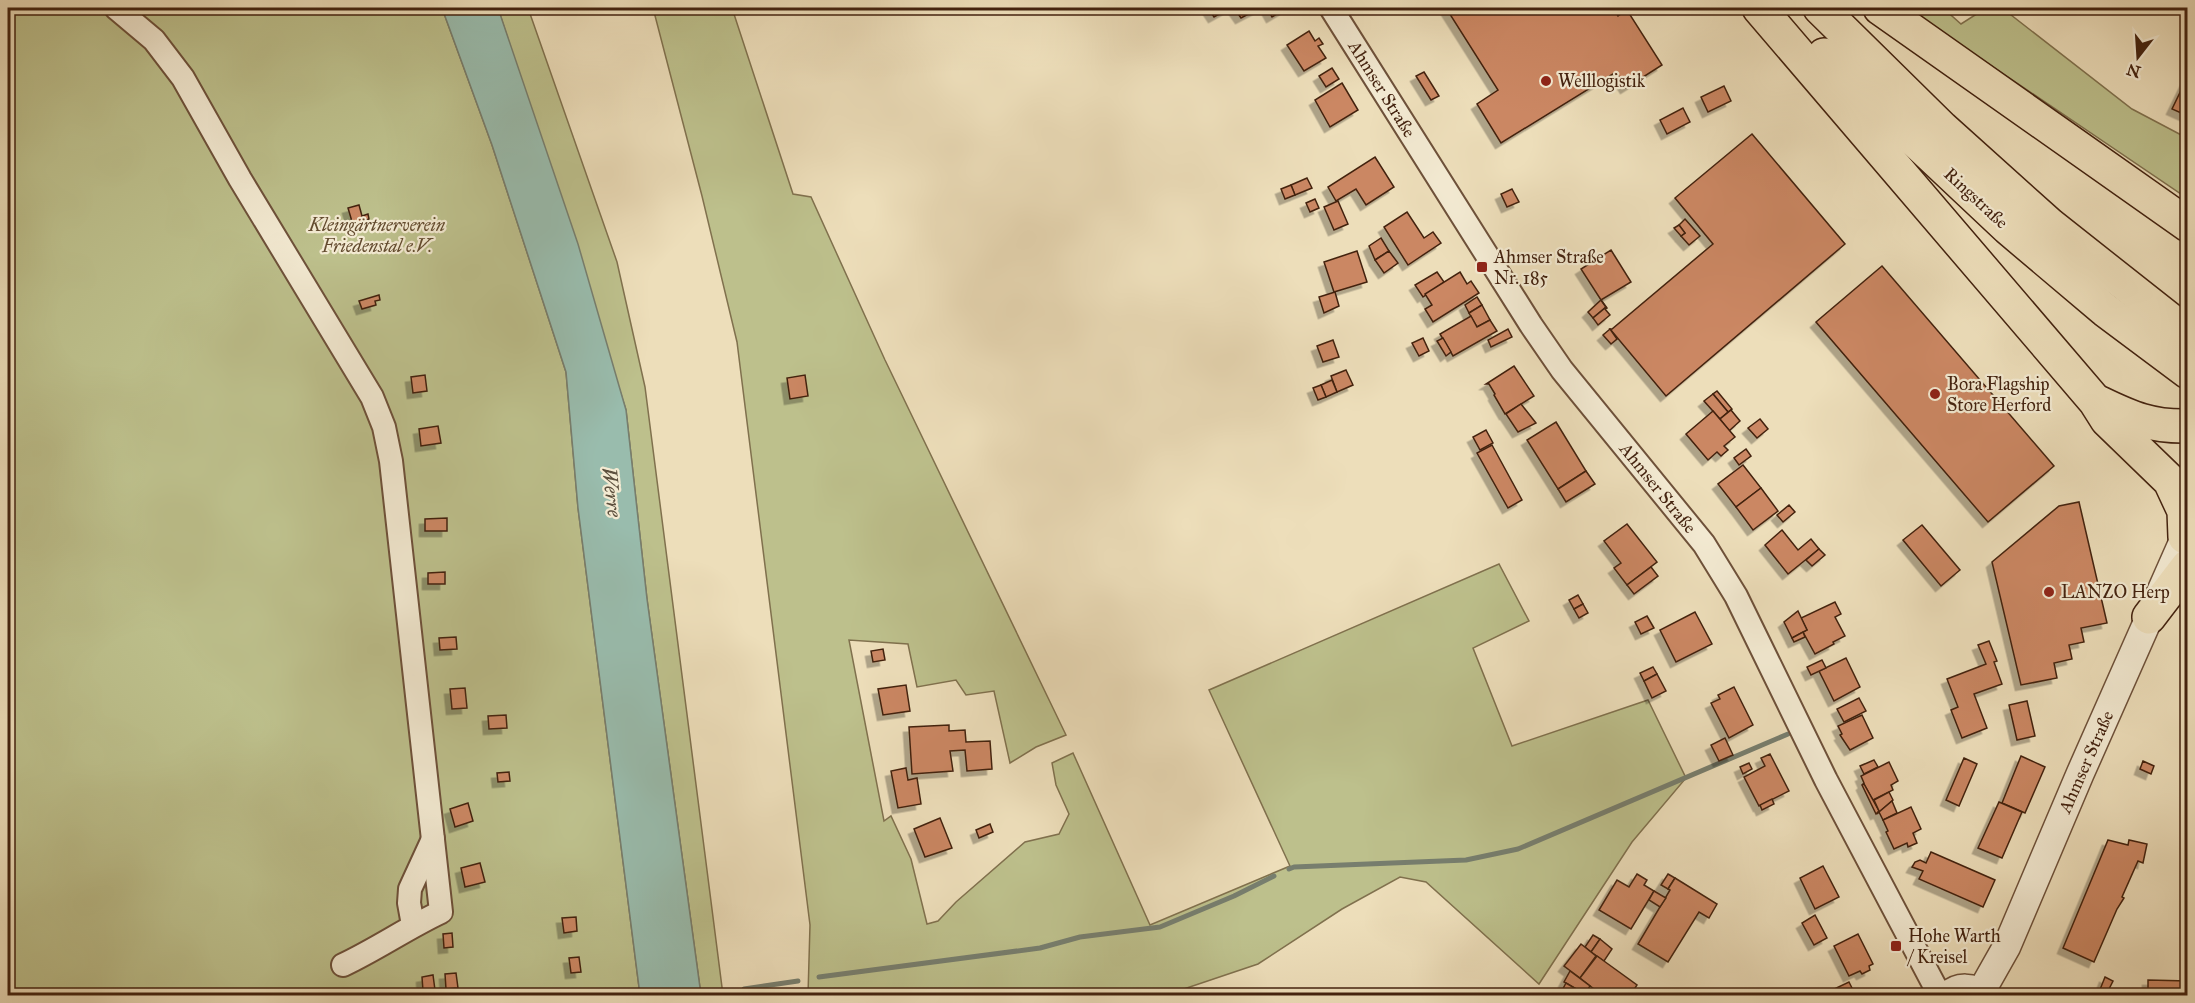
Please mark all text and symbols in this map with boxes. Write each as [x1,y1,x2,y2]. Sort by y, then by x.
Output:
north arrow [2108,27,2168,87]
street label: Ahmser Straße [1343,36,1420,141]
text: N [2124,60,2143,82]
place label: Welllogistik [1558,70,1646,93]
marker: Welllogistik [1539,74,1553,88]
street label: Ringstraße [1939,163,2013,234]
park label: Kleingärtnerverein Friedenstal e.V. [308,214,446,257]
place label: Ahmser Straße Nr. 185 [1493,246,1604,289]
marker: Ahmser Straße Nr. 185 [1475,260,1489,274]
place label: Bora Flagship Store Herford [1947,373,2051,416]
marker: Bora Flagship Store Herford [1928,387,1942,401]
street label: Ahmser Straße [1614,438,1701,538]
water label: Werre [597,466,627,519]
place label: LANZO Herp [2061,581,2170,603]
marker: LANZO Herp [2042,585,2056,599]
street label: Ahmser Straße [2053,707,2118,818]
place label: Hohe Warth / Kreisel [1906,925,2001,968]
marker: Hohe Warth / Kreisel [1889,939,1903,953]

